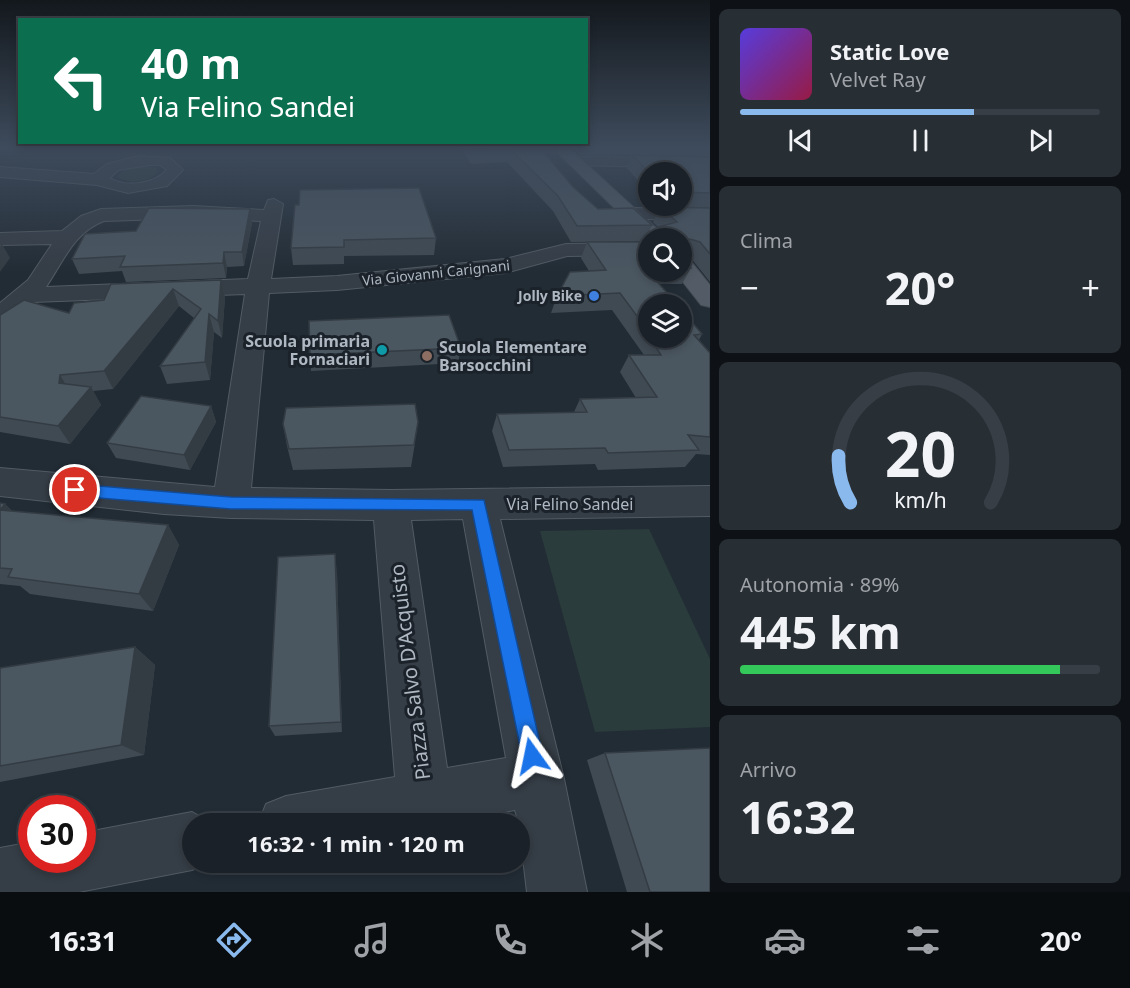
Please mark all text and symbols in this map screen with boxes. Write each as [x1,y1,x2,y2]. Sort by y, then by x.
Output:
text: 40 m [141,34,241,91]
text: Static Love [830,36,949,66]
icon: left [42,42,120,120]
text: Velvet Ray [830,66,926,93]
text: Via Felino Sandei [141,88,355,125]
icon: previous [784,124,817,157]
icon: pause [904,124,937,157]
icon: next [1024,124,1057,157]
map controls [638,162,692,348]
button: sound [638,162,692,216]
text: Clima [740,227,793,254]
button: search [638,228,692,282]
street label: Via Giovanni Carignani [361,255,511,290]
text: 20° [885,257,955,318]
text: − [740,265,759,310]
text: + [1081,265,1100,310]
place label: Jolly Bike [516,286,582,305]
marker: Jolly Bike [587,289,601,303]
button: layers [638,294,692,348]
place label: Scuola primaria Fornaciari [245,330,370,370]
place label: Scuola Elementare Barsocchini [439,336,587,376]
marker: Scuola primaria Fornaciari [375,343,389,357]
marker: Scuola Elementare Barsocchini [420,349,434,363]
text: 20 [884,410,956,495]
pin [49,464,100,515]
icon: arrive [58,473,91,506]
text: km/h [894,485,946,514]
street label: Via Felino Sandei [507,493,633,515]
street label: Piazza Salvo D'Acquisto [383,563,436,782]
text: Autonomia · 89% [740,571,899,598]
text: 445 km [740,601,901,662]
position arrow [500,724,564,788]
text: Arrivo [740,756,797,783]
text: 16:32 [740,786,856,847]
speed limit sign: 30 [18,795,96,873]
text: 16:32 · 1 min · 120 m [247,828,465,858]
icon: directions [213,919,255,961]
icon: music [351,919,393,961]
icon: phone [489,919,531,961]
icon: climate [626,919,668,961]
icon: car [764,919,806,961]
icon: filters [902,919,944,961]
text: 16:31 [48,922,117,959]
text: 20° [1040,922,1082,959]

